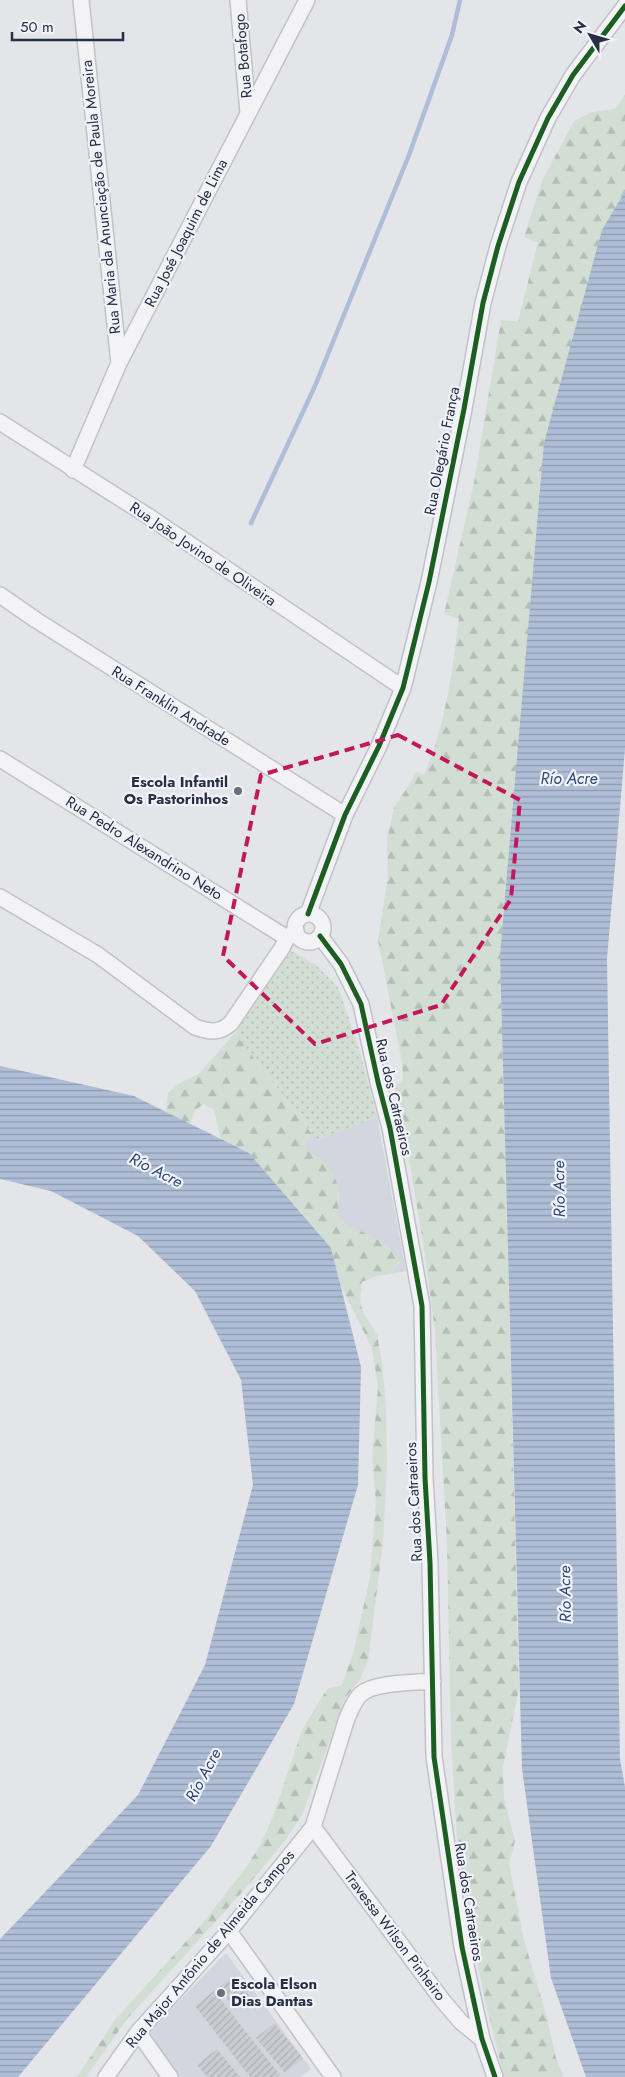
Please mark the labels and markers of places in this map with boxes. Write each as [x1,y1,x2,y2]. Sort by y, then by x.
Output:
place label: Escola Infantil Os Pastorinhos [124,771,228,810]
marker: Escola Infantil Os Pastorinhos [232,785,244,797]
place label: Escola Elson Dias Dantas [231,1973,317,2012]
marker: Escola Elson Dias Dantas [215,1987,227,1999]

